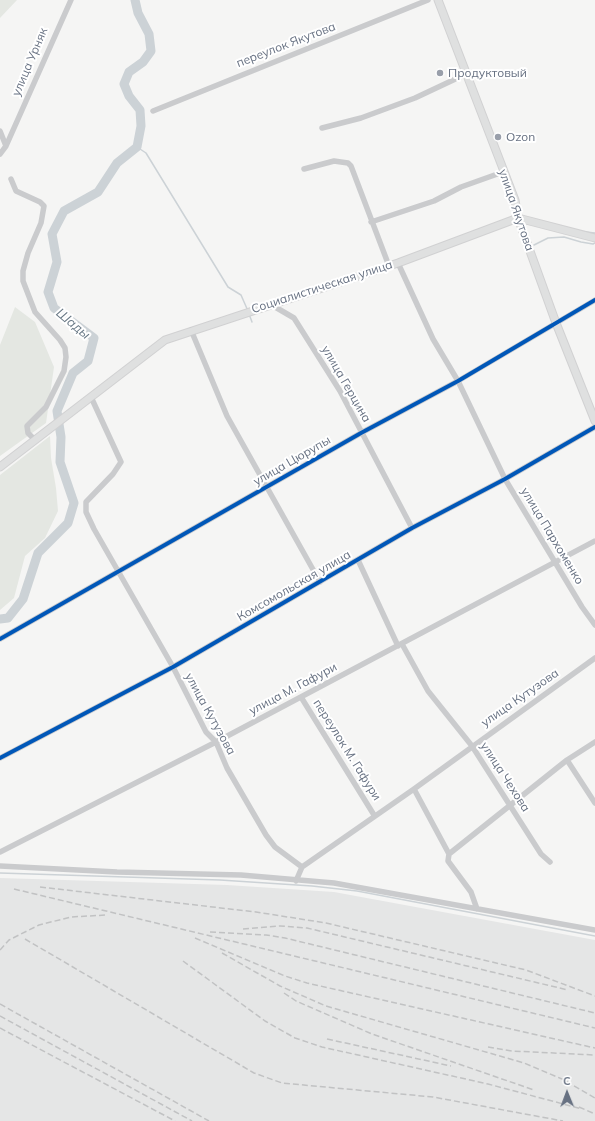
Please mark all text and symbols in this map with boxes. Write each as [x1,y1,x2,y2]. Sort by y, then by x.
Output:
street label: переулок Якутова [234,19,338,71]
street label: улица Урняк [9,26,51,98]
place label: Продуктовый [448,66,527,80]
marker: Продуктовый [435,68,445,78]
place label: Ozon [506,130,535,144]
marker: Ozon [493,132,503,142]
street label: улица Якутова [495,167,537,253]
street label: Социалистическая улица [250,257,394,317]
water label: Шады [53,305,93,343]
street label: улица Герцина [318,343,374,425]
street label: улица Цюрупы [251,433,333,489]
street label: улица Пархоменко [517,485,587,587]
street label: Комсомольская улица [235,548,353,624]
street label: улица М. Гафури [247,660,339,718]
street label: улица Кутузова [478,666,562,730]
street label: улица Кутузова [182,671,238,757]
street label: переулок М. Гафури [310,697,384,803]
street label: улица Чехова [477,739,533,815]
north arrow [547,1073,587,1113]
text: С [563,1074,571,1088]

